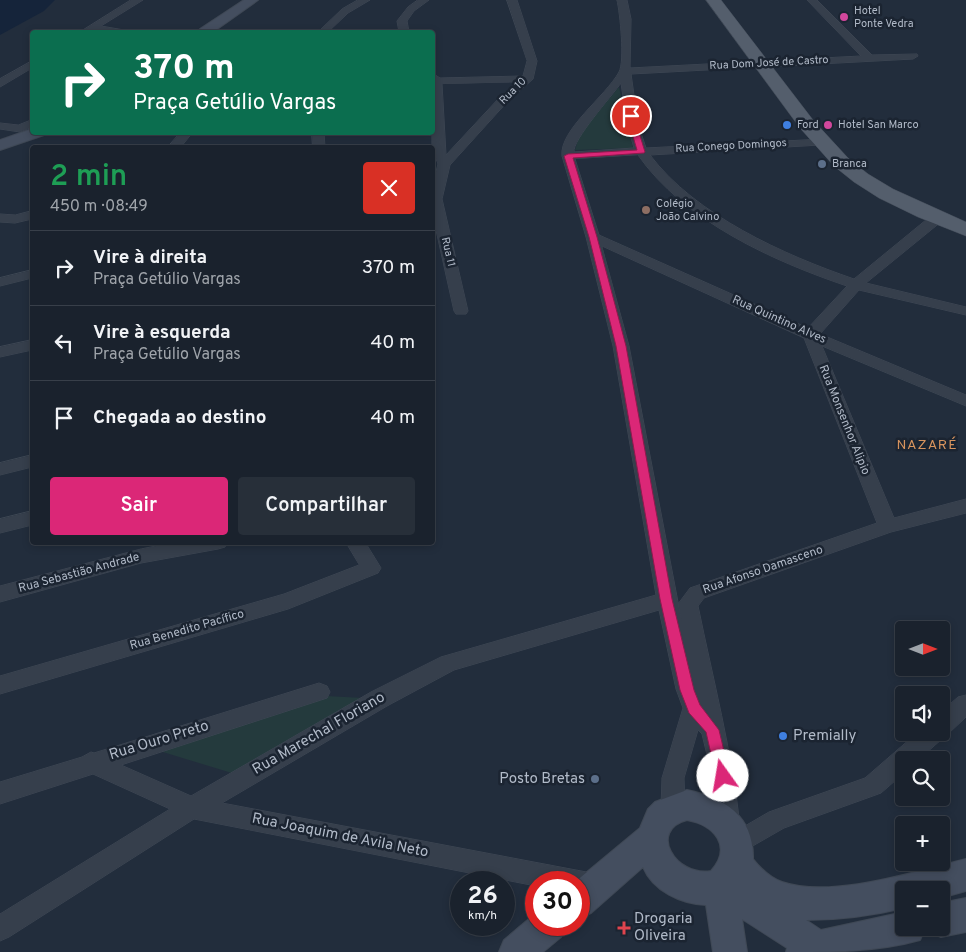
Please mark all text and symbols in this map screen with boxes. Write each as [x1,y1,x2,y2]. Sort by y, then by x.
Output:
place label: Hotel Ponte Vedra [854,4,914,31]
marker: Hotel Ponte Vedra [838,11,850,23]
text: 370 m [133,47,235,91]
icon: right [50,50,115,115]
street label: Rua Dom José de Castro [709,53,829,73]
street label: Rua 10 [496,74,530,108]
text: Praça Getúlio Vargas [133,90,336,117]
pin [610,95,652,137]
icon: arrive [617,102,645,130]
place label: Ford [797,118,819,132]
place label: Hotel San Marco [838,118,919,132]
marker: Ford [781,119,793,131]
marker: Hotel San Marco [822,119,834,131]
street label: Rua Conego Domingos [675,136,787,156]
place label: Branca [832,157,867,171]
marker: Branca [816,158,828,170]
text: 2 min [50,159,127,196]
button: close [363,162,415,214]
text: 450 m · 08:49 [50,197,148,217]
place label: Colégio João Calvino [656,197,719,224]
marker: Colégio João Calvino [640,204,652,216]
street label: Rua 11 [438,236,458,268]
text: Vire à direita [93,246,207,270]
icon: right [50,254,78,282]
text: 370 m [362,256,415,280]
text: Praça Getúlio Vargas [93,270,241,290]
street label: Rua Quintino Alves [729,292,829,348]
text: Vire à esquerda [93,321,231,345]
icon: left [50,329,78,357]
text: 40 m [370,331,415,355]
text: Praça Getúlio Vargas [93,345,241,365]
street label: Rua Monsenhor Alipio [815,363,873,478]
icon: arrive [50,404,78,432]
text: Chegada ao destino [93,406,267,430]
text: 40 m [370,406,415,430]
district label: NAZARÉ [896,436,958,454]
button: Sair [50,477,228,535]
button: Compartilhar [238,477,415,535]
street label: Rua Afonso Damasceno [701,542,826,598]
street label: Rua Sebastião Andrade [17,549,141,597]
street label: Rua Benedito Pacífico [128,606,246,654]
north arrow [895,621,950,676]
map controls [895,621,950,936]
button: sound [895,686,950,741]
street label: Rua Marechal Floriano [249,688,389,780]
street label: Rua Ouro Preto [107,717,211,765]
place label: Premially [793,727,856,746]
marker: Premially [777,730,789,742]
position arrow [696,749,748,801]
button: search [895,751,950,806]
place label: Posto Bretas [499,770,585,789]
marker: Posto Bretas [589,773,601,785]
street label: Rua Joaquim de Avila Neto [250,810,430,862]
button: + [895,816,950,871]
speed limit sign: 30 [525,871,590,936]
text: 26 [467,881,498,913]
button: − [895,881,950,936]
text: km/h [468,908,497,924]
place label: Drogaria Oliveira [634,910,692,946]
marker: Drogaria Oliveira [618,922,630,934]

